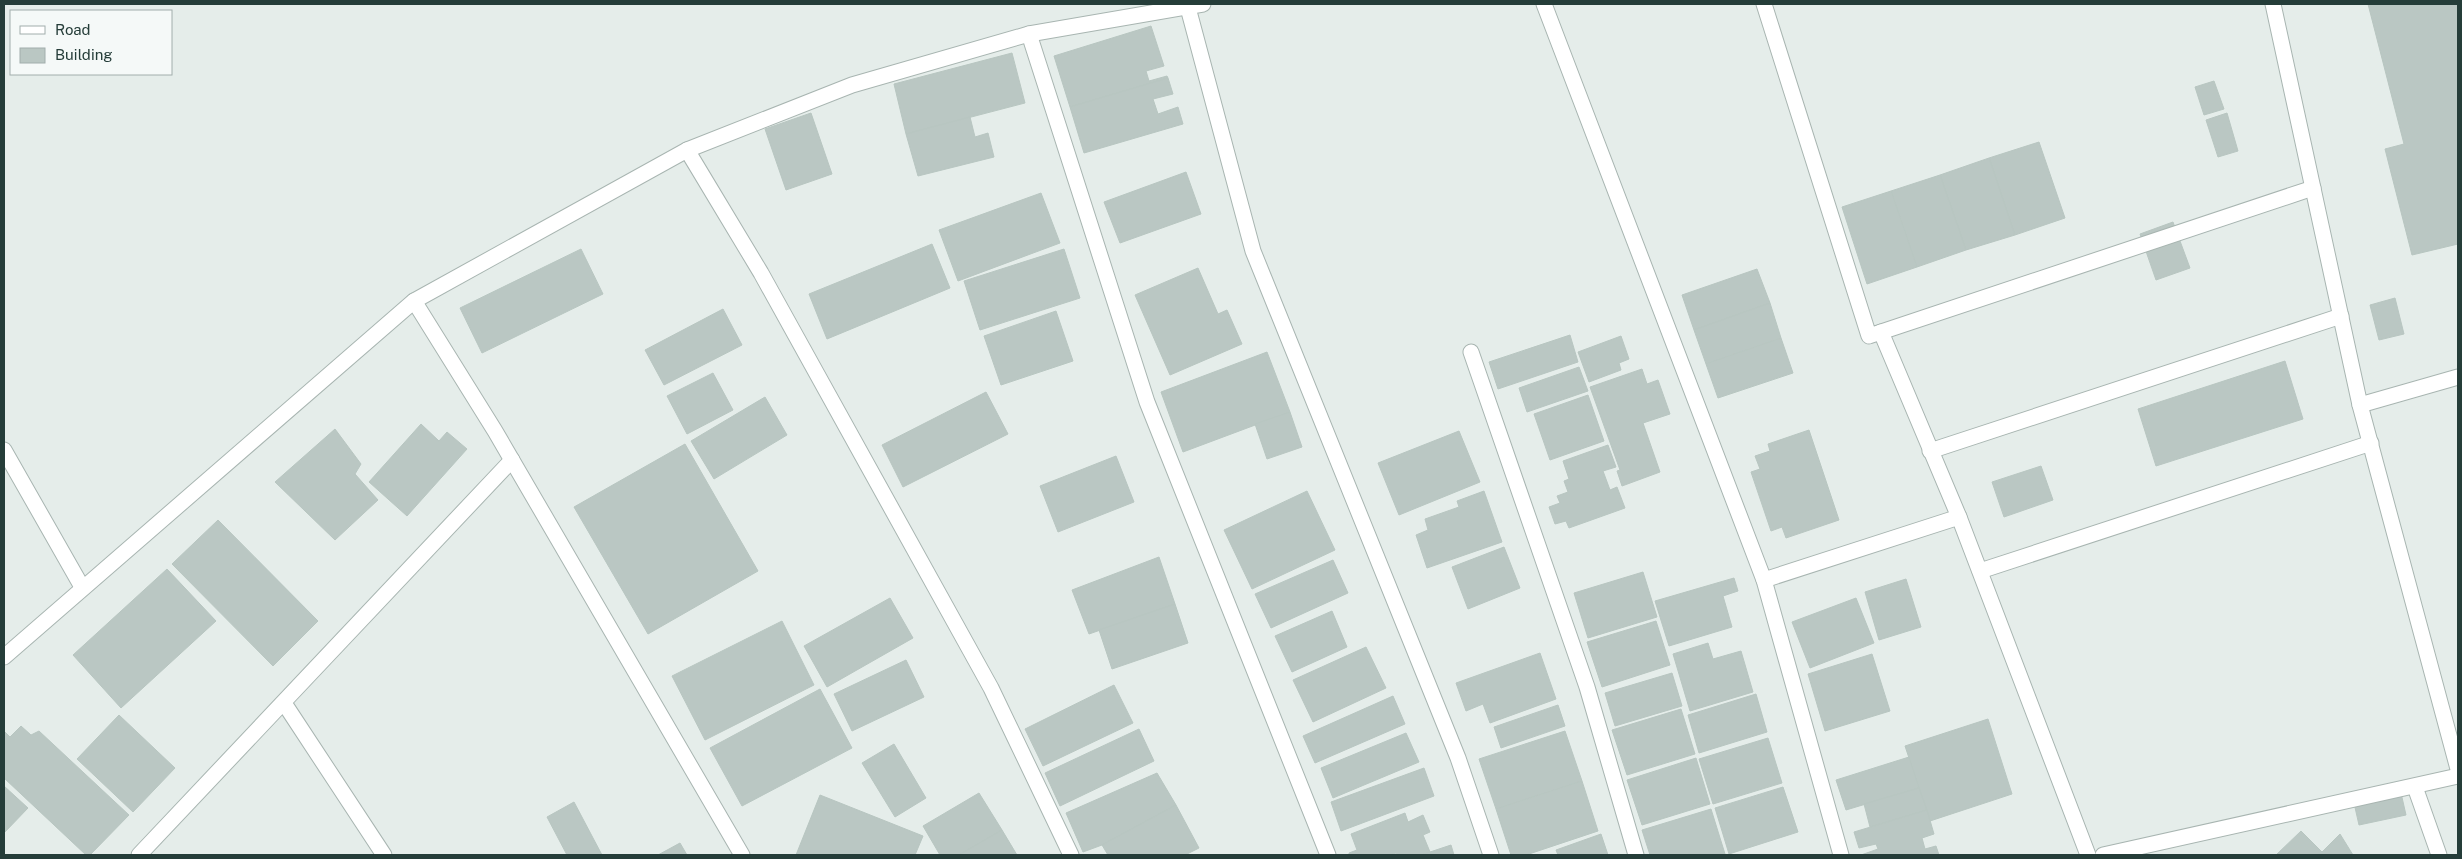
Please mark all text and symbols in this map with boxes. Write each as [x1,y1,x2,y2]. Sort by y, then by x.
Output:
legend [10,10,172,75]
text: Road [55,21,91,38]
text: Building [55,46,113,63]

